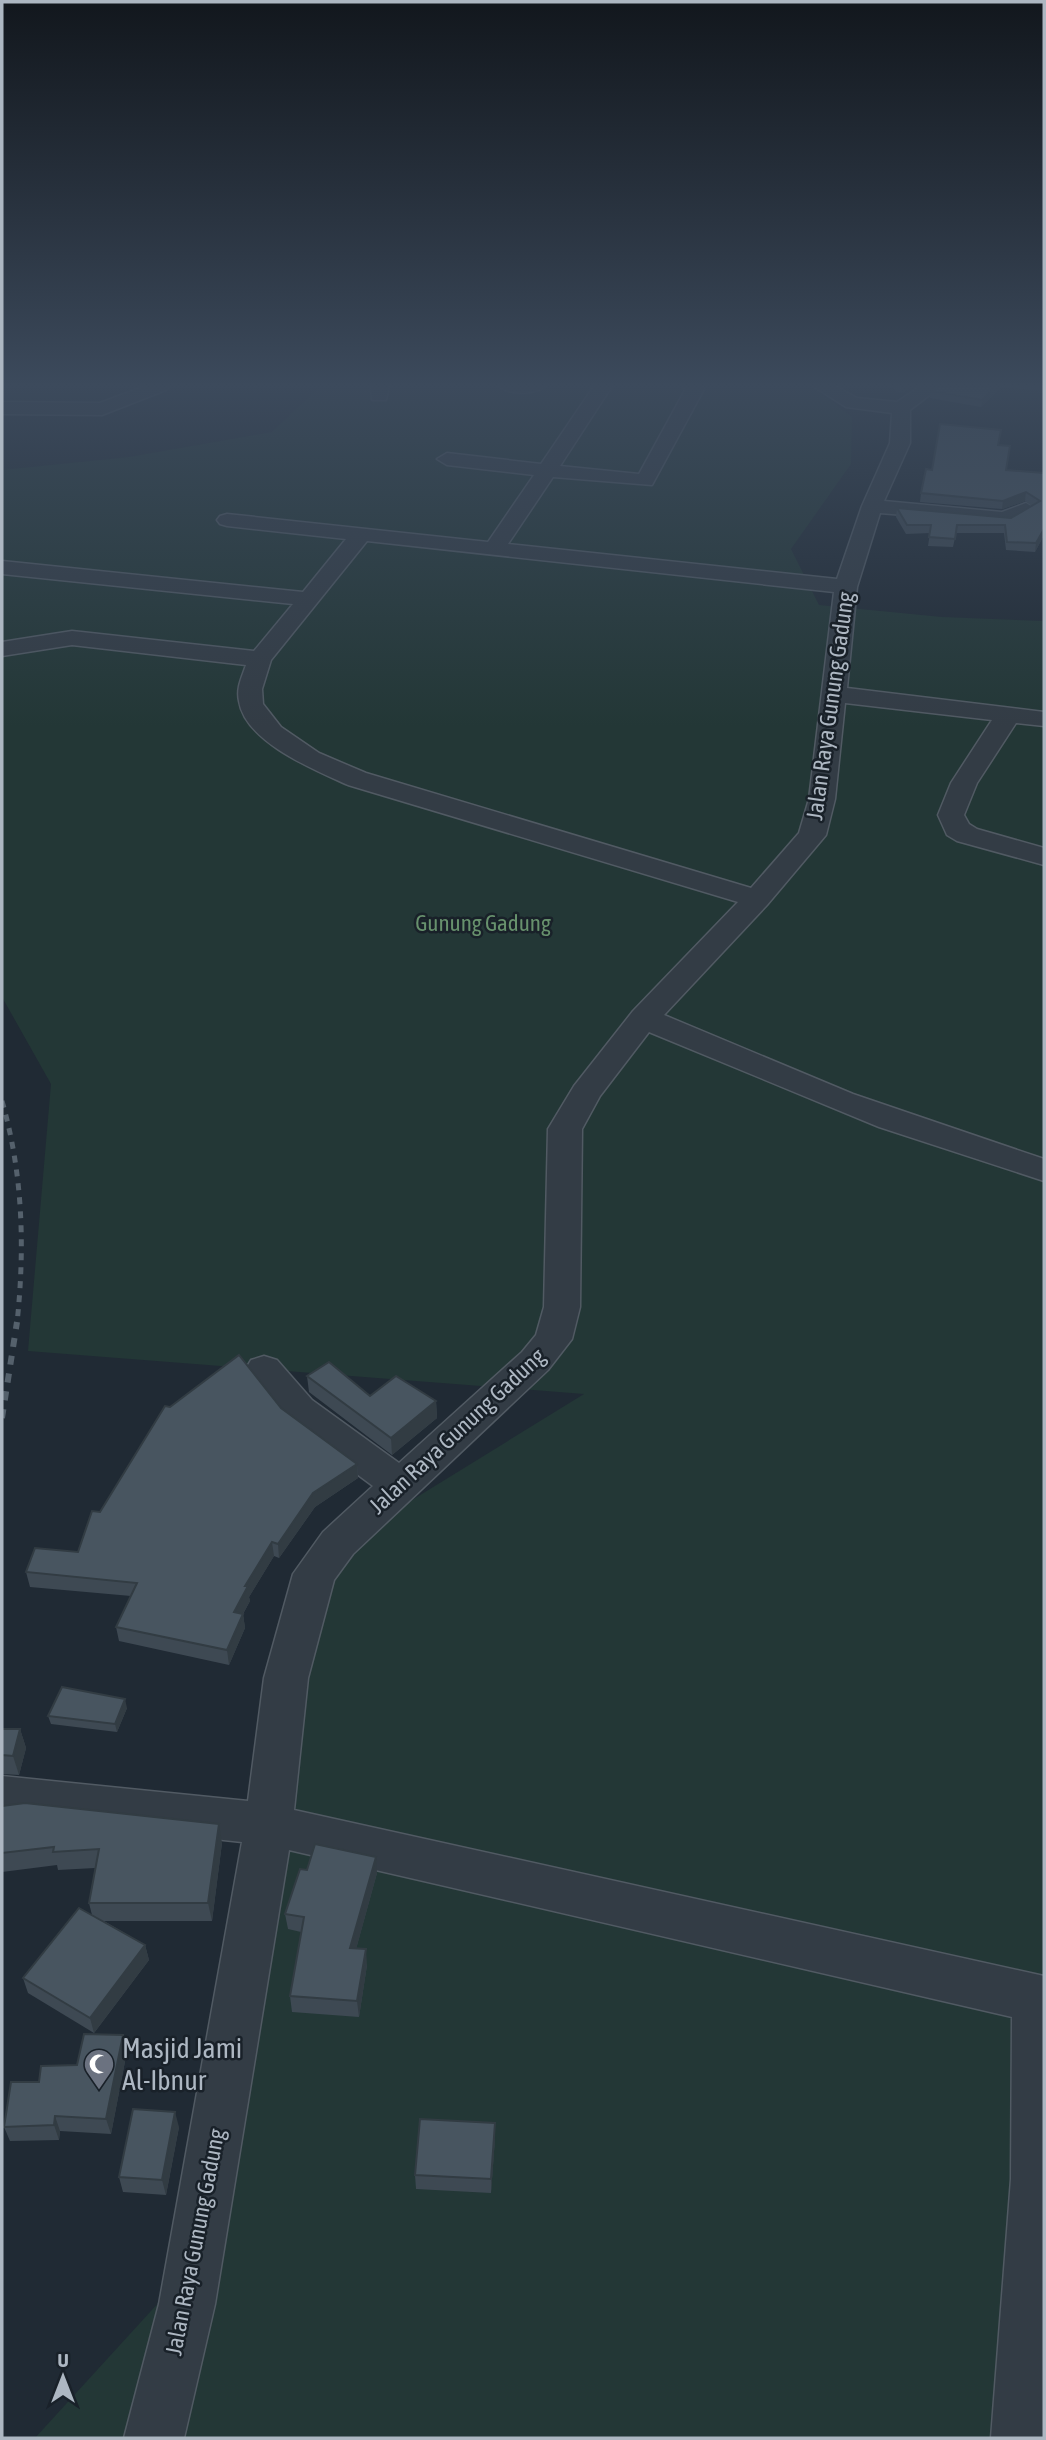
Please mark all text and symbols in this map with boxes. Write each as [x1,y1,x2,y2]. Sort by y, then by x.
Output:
street label: Jalan Raya Gunung Gadung [801,590,859,822]
park label: Gunung Gadung [415,910,551,936]
street label: Jalan Raya Gunung Gadung [364,1343,550,1519]
place label: Masjid Jami Al-Ibnur [122,2032,242,2096]
mosque icon: Masjid Jami Al-Ibnur [82,2047,116,2091]
street label: Jalan Raya Gunung Gadung [160,2126,230,2357]
north arrow [28,2342,98,2412]
text: U [57,2349,69,2371]

